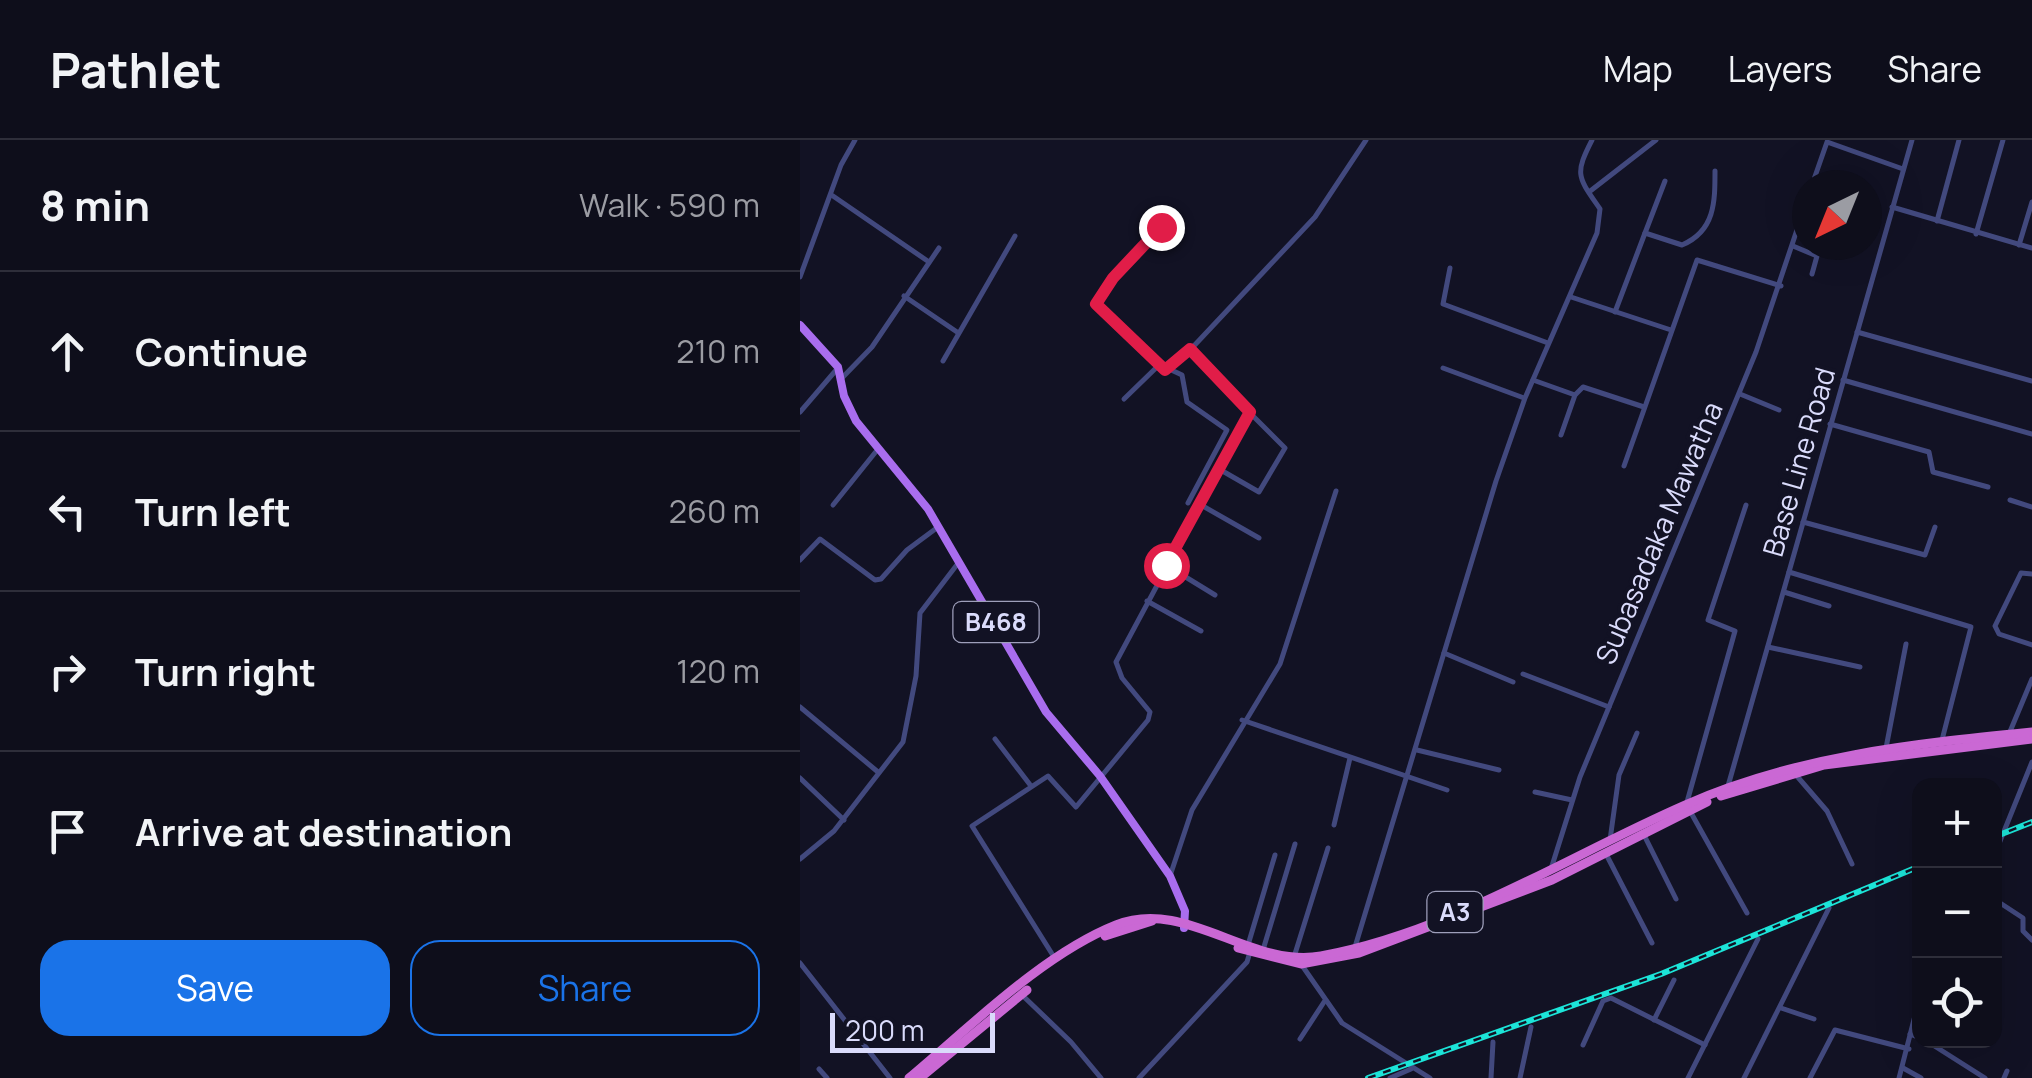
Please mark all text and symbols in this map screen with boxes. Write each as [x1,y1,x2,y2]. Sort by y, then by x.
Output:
text: Pathlet [50,37,222,102]
text: Map [1603,45,1673,93]
text: Layers [1728,45,1832,93]
text: Share [1887,45,1982,93]
north arrow [1792,170,1882,260]
text: 8 min [40,176,150,234]
text: Walk · 590 m [579,183,760,227]
route end [1139,205,1185,251]
icon: ahead [40,324,95,379]
text: Continue [135,325,308,377]
text: 210 m [676,329,760,373]
street label: Base Line Road [1753,363,1843,561]
street label: Subasadaka Mawatha [1586,396,1731,670]
icon: left [40,484,95,539]
text: Turn left [135,485,291,537]
text: 260 m [669,489,760,533]
route start [1144,543,1190,589]
road number: B468 [954,602,1038,642]
icon: right [40,644,95,699]
text: Turn right [135,645,316,697]
text: 120 m [676,649,760,693]
map controls [1912,778,2002,1048]
button: + [1912,778,2002,868]
icon: arrive [40,804,95,859]
text: Arrive at destination [135,805,512,857]
button: − [1912,868,2002,958]
road number: A3 [1428,892,1482,932]
button: Save [40,940,390,1036]
button: Share [410,940,760,1036]
button: locate [1912,958,2002,1048]
scale bar [830,1008,995,1052]
text: 200 m [845,1011,924,1049]

